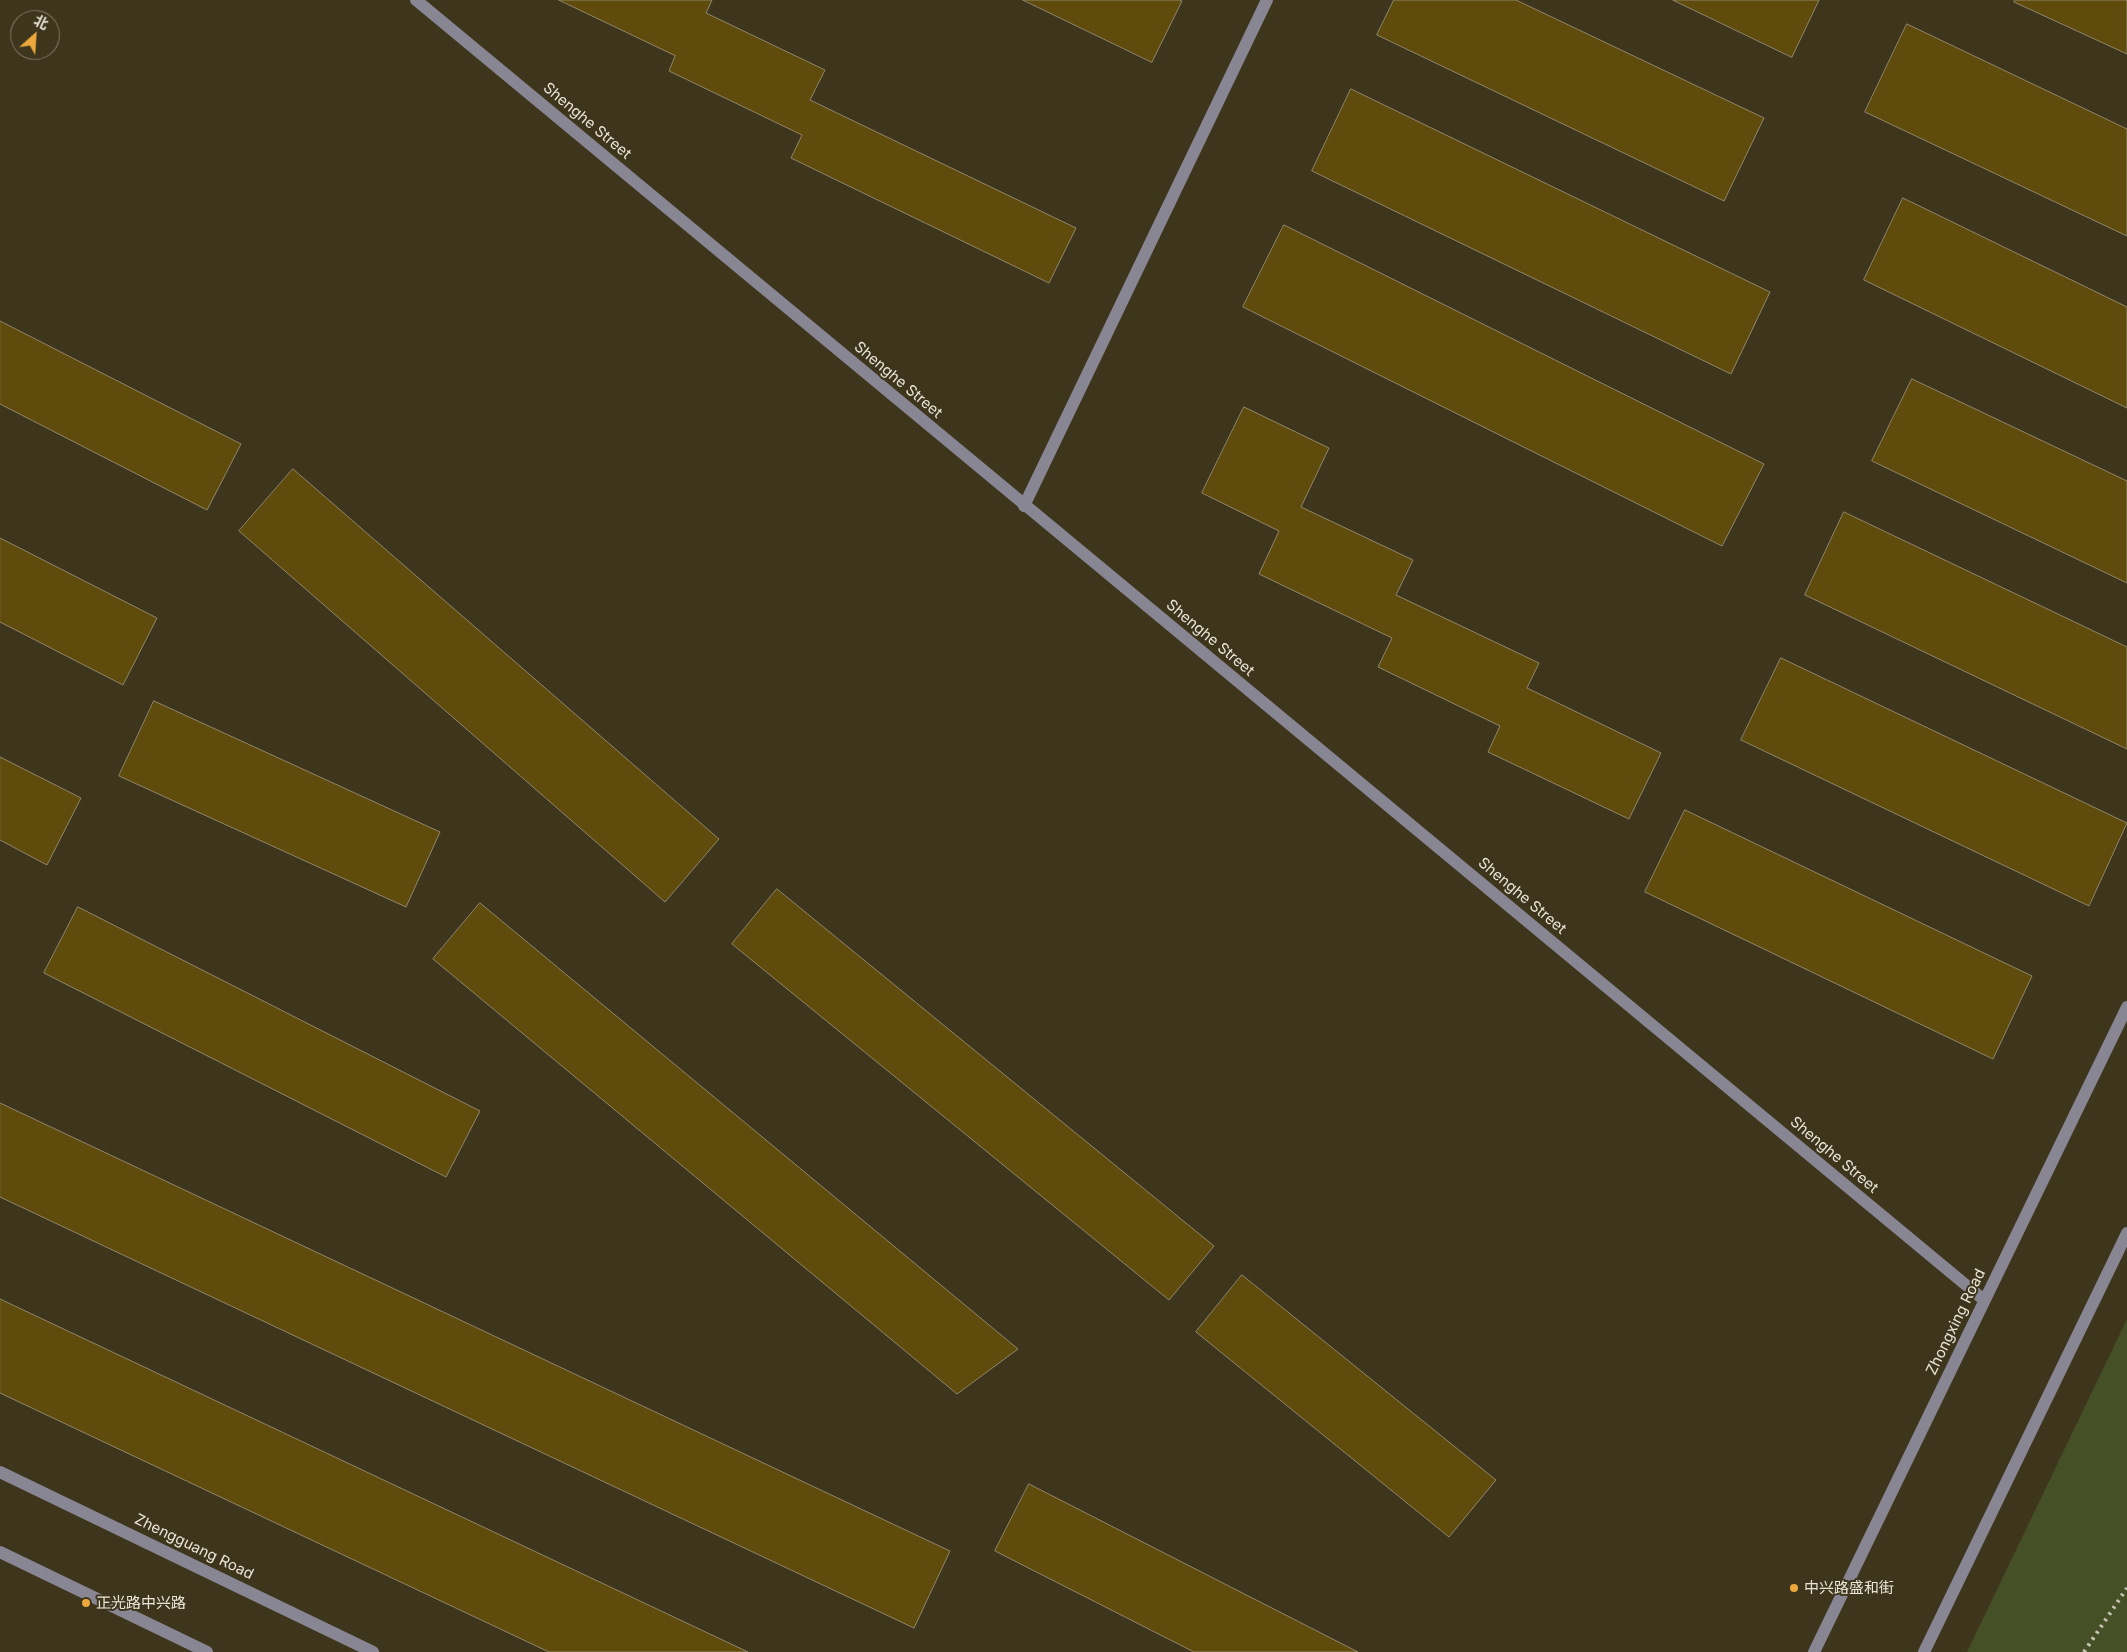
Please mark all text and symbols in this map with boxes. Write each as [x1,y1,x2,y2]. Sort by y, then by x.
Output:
north arrow [10,10,60,60]
text: 北 [31,11,51,33]
street label: Shenghe Street [539,79,635,163]
street label: Shenghe Street [850,338,946,422]
street label: Shenghe Street [1162,596,1258,680]
street label: Shenghe Street [1474,854,1570,938]
street label: Shenghe Street [1786,1113,1882,1197]
street label: Zhongxing Road [1923,1266,1989,1378]
street label: Zhengguang Road [132,1510,256,1584]
place label: 中兴路盛和街 [1804,1579,1894,1597]
marker: 中兴路盛和街 [1788,1582,1800,1594]
place label: 正光路中兴路 [96,1594,186,1612]
marker: 正光路中兴路 [80,1597,92,1609]

